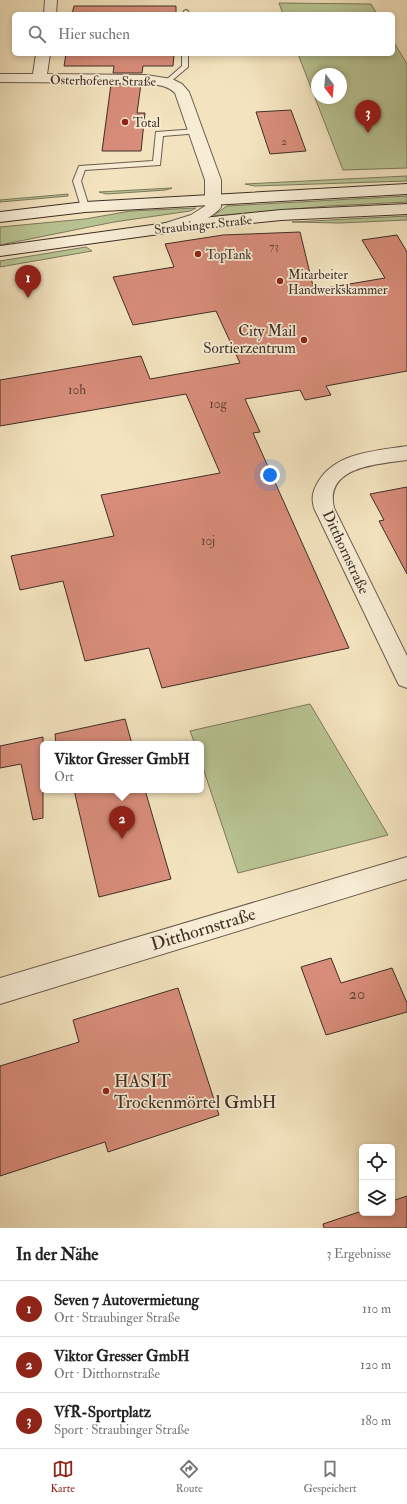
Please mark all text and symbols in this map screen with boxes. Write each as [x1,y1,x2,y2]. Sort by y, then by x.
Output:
search box [12,12,395,56]
icon: search [26,23,48,45]
text: Hier suchen [58,25,130,44]
north arrow [311,68,347,104]
street label: Osterhofener Straße [50,72,157,90]
pin: 3 [355,100,381,133]
place label: Total [133,115,161,131]
marker: Total [120,117,130,127]
house number: 2 [281,135,287,148]
street label: Straubinger Straße [153,212,253,238]
house number: 73 [269,240,279,253]
place label: TopTank [206,247,252,264]
marker: TopTank [193,249,203,259]
pin: 1 [15,265,41,298]
place label: Mitarbeiter Handwerkskammer [288,267,388,298]
marker: Mitarbeiter Handwerkskammer [275,276,285,286]
place label: City Mail Sortierzentrum [203,322,296,358]
marker: City Mail Sortierzentrum [299,335,309,345]
house number: 10h [68,382,86,398]
house number: 10g [209,396,227,412]
your location [260,465,280,485]
street label: Ditthornstraße [318,507,373,597]
house number: 10j [201,533,215,549]
popup [40,741,204,793]
text: Viktor Gresser GmbH [54,750,190,769]
text: Ort [54,769,74,785]
pin: 2 [109,806,135,839]
street label: Ditthornstraße [148,902,259,956]
house number: 20 [349,984,365,1004]
place label: HASIT Trockenmörtel GmbH [114,1070,276,1114]
marker: HASIT Trockenmörtel GmbH [101,1086,111,1096]
map controls [359,1144,395,1216]
button: locate [359,1144,395,1180]
button: layers [359,1180,395,1216]
text: In der Nähe [16,1244,98,1265]
text: 3 Ergebnisse [326,1246,391,1262]
text: Seven 7 Autovermietung [54,1291,199,1310]
text: 1 [27,1301,31,1317]
text: 110 m [362,1301,391,1317]
text: Ort · Straubinger Straße [54,1310,180,1326]
text: Viktor Gresser GmbH [54,1347,190,1366]
text: 2 [26,1357,32,1373]
text: 120 m [360,1357,391,1373]
text: Ort · Ditthornstraße [54,1366,160,1382]
text: VfR-Sportplatz [54,1403,151,1422]
text: 3 [27,1413,32,1429]
text: 180 m [361,1413,391,1429]
text: Sport · Straubinger Straße [54,1422,189,1438]
tab: Karte [50,1458,75,1495]
tab: Route [176,1458,203,1495]
tab: Gespeichert [303,1458,357,1495]

